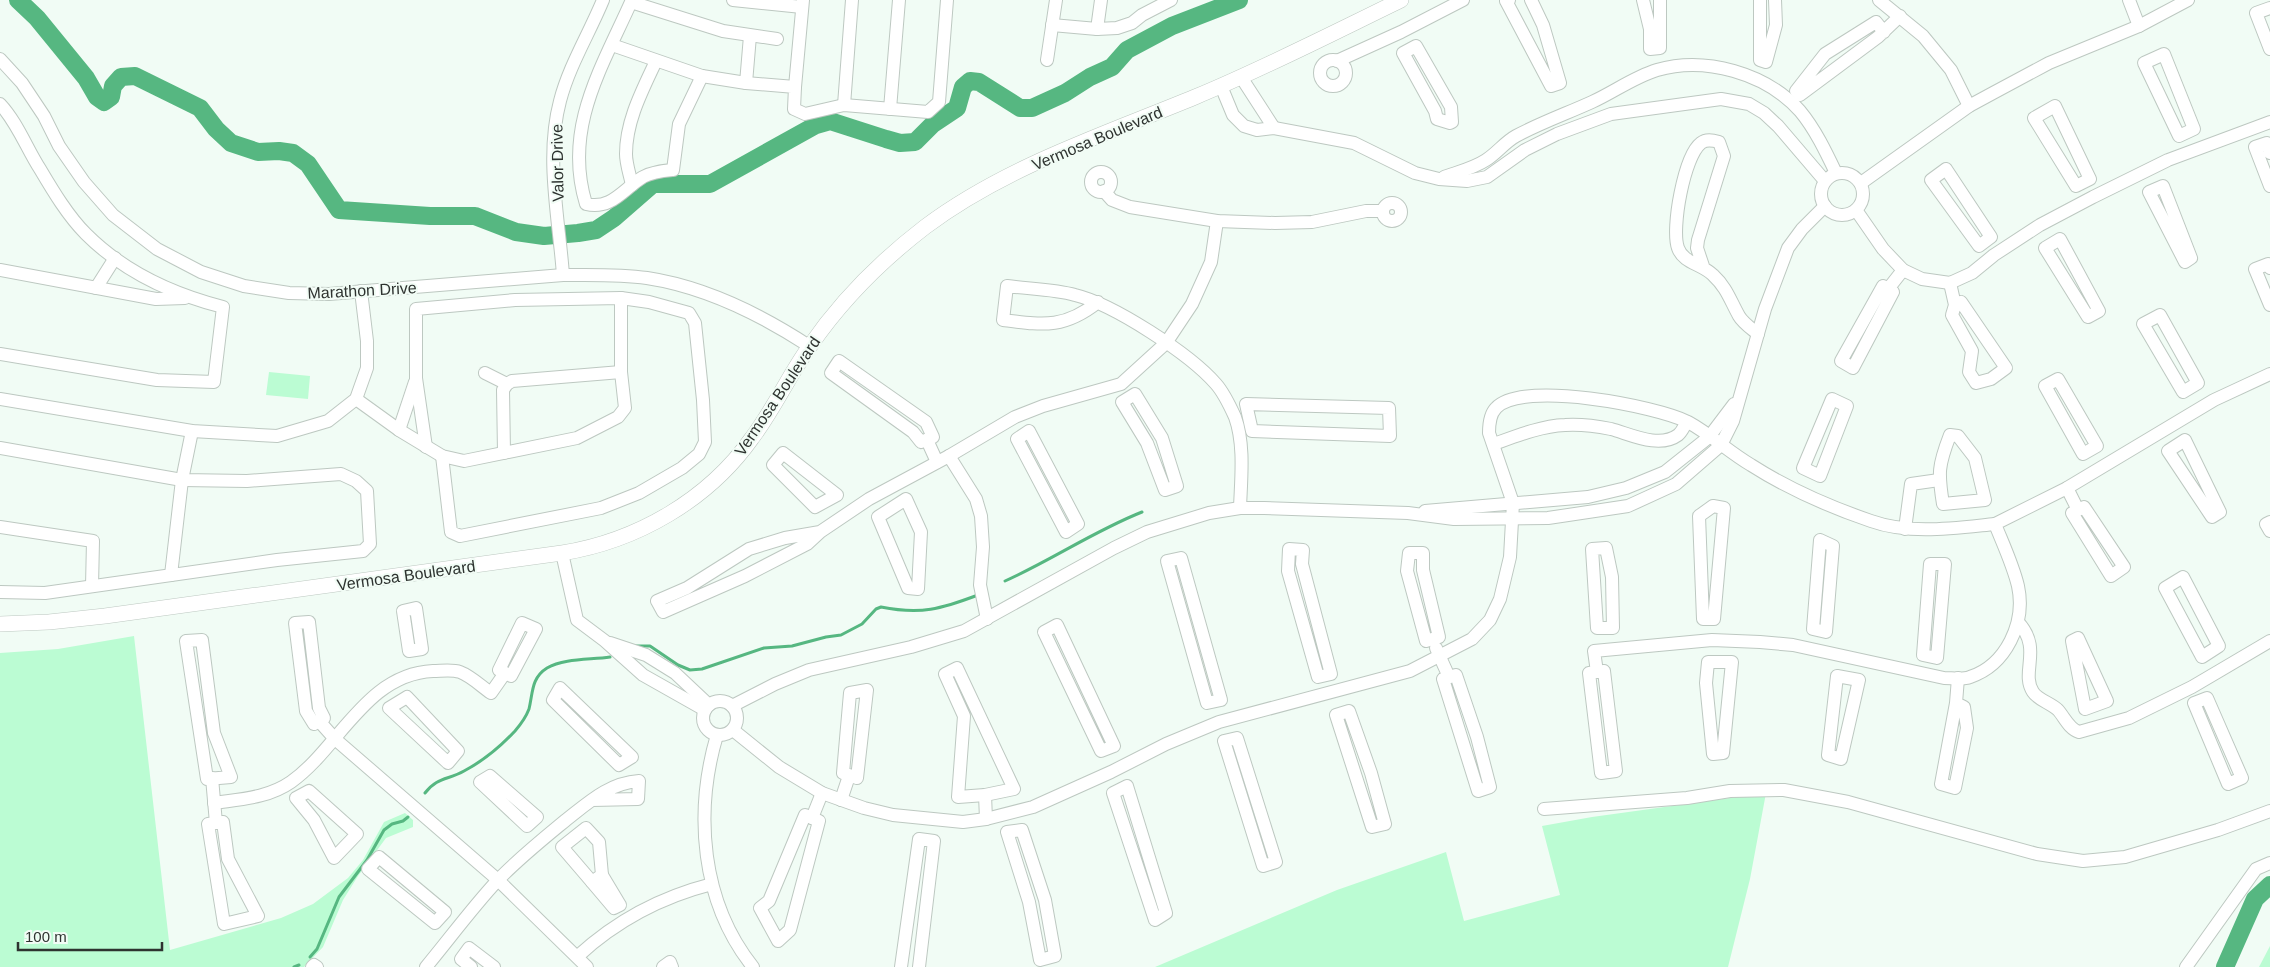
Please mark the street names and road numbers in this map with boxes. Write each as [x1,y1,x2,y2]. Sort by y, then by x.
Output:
street label: Vermosa Boulevard [1030,103,1165,174]
street label: Valor Drive [548,124,567,202]
street label: Marathon Drive [307,279,417,302]
street label: Vermosa Boulevard [731,334,824,459]
street label: Vermosa Boulevard [336,557,476,594]

